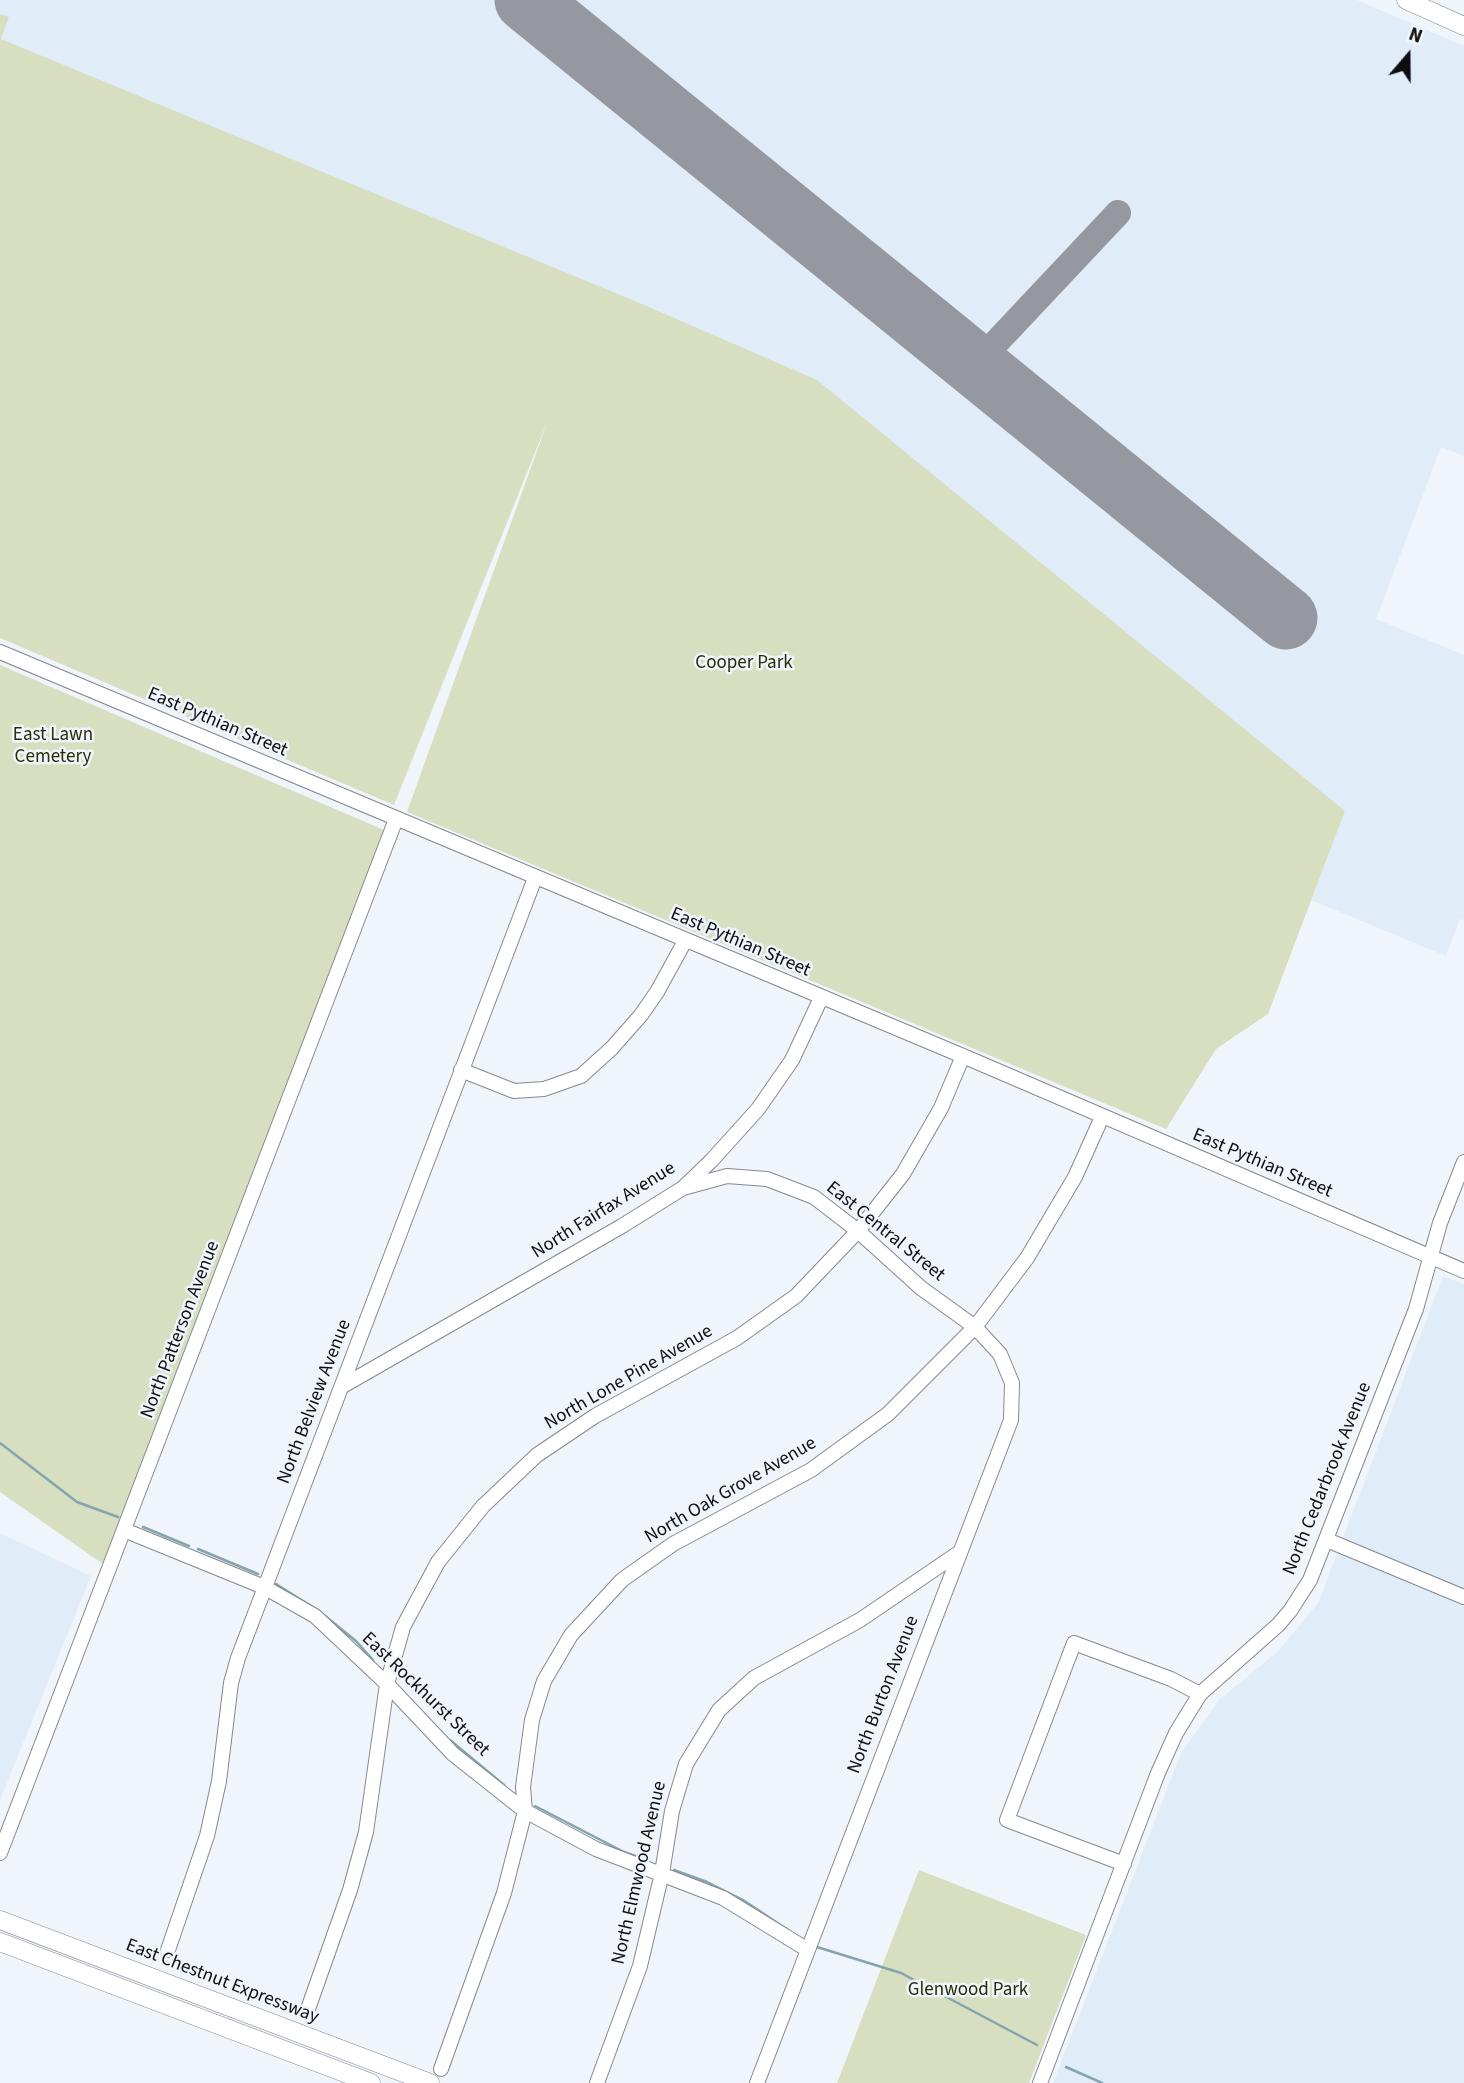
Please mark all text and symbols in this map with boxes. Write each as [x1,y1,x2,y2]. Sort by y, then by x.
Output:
north arrow [1373,21,1443,91]
text: N [1405,21,1426,51]
park label: Cooper Park [695,653,793,675]
street label: East Pythian Street [144,683,290,763]
park label: East Lawn Cemetery [13,725,93,769]
street label: East Pythian Street [667,903,813,983]
street label: East Pythian Street [1189,1124,1335,1204]
street label: North Fairfax Avenue [528,1158,680,1264]
street label: East Central Street [821,1177,949,1287]
street label: North Patterson Avenue [137,1238,225,1422]
street label: North Belview Avenue [273,1317,357,1487]
street label: North Lone Pine Avenue [541,1321,717,1435]
street label: North Cedarbrook Avenue [1279,1379,1377,1579]
street label: North Oak Grove Avenue [641,1433,821,1549]
street label: North Burton Avenue [843,1613,925,1777]
street label: East Rockhurst Street [356,1628,494,1762]
street label: North Elmwood Avenue [608,1779,672,1967]
street label: East Chestnut Expressway [122,1935,322,2029]
park label: Glenwood Park [908,1980,1028,2002]

